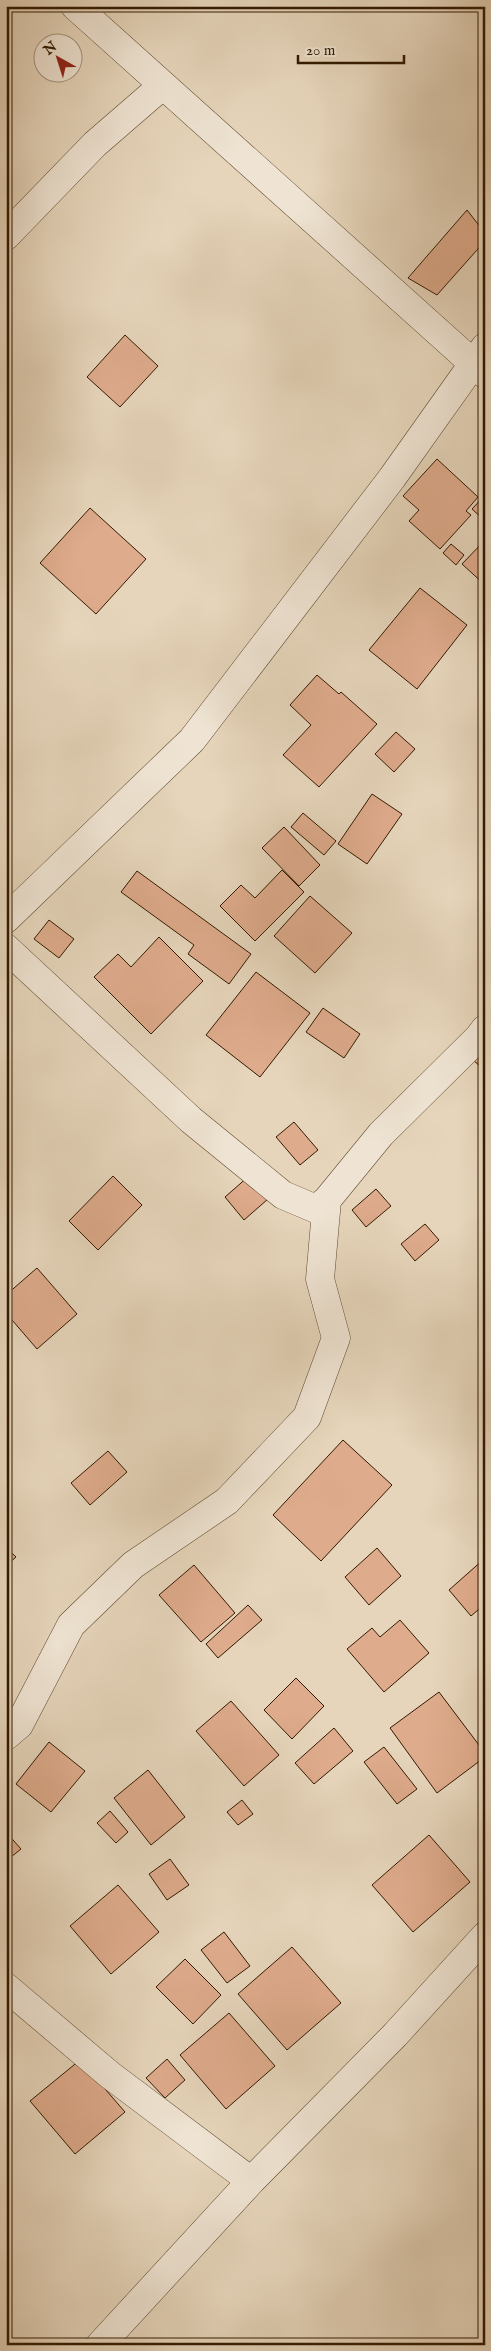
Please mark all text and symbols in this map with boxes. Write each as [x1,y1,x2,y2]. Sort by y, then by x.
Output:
north arrow [32,32,82,82]
scale bar [298,32,405,64]
text: N [39,38,61,60]
text: 20 m [306,41,336,60]

